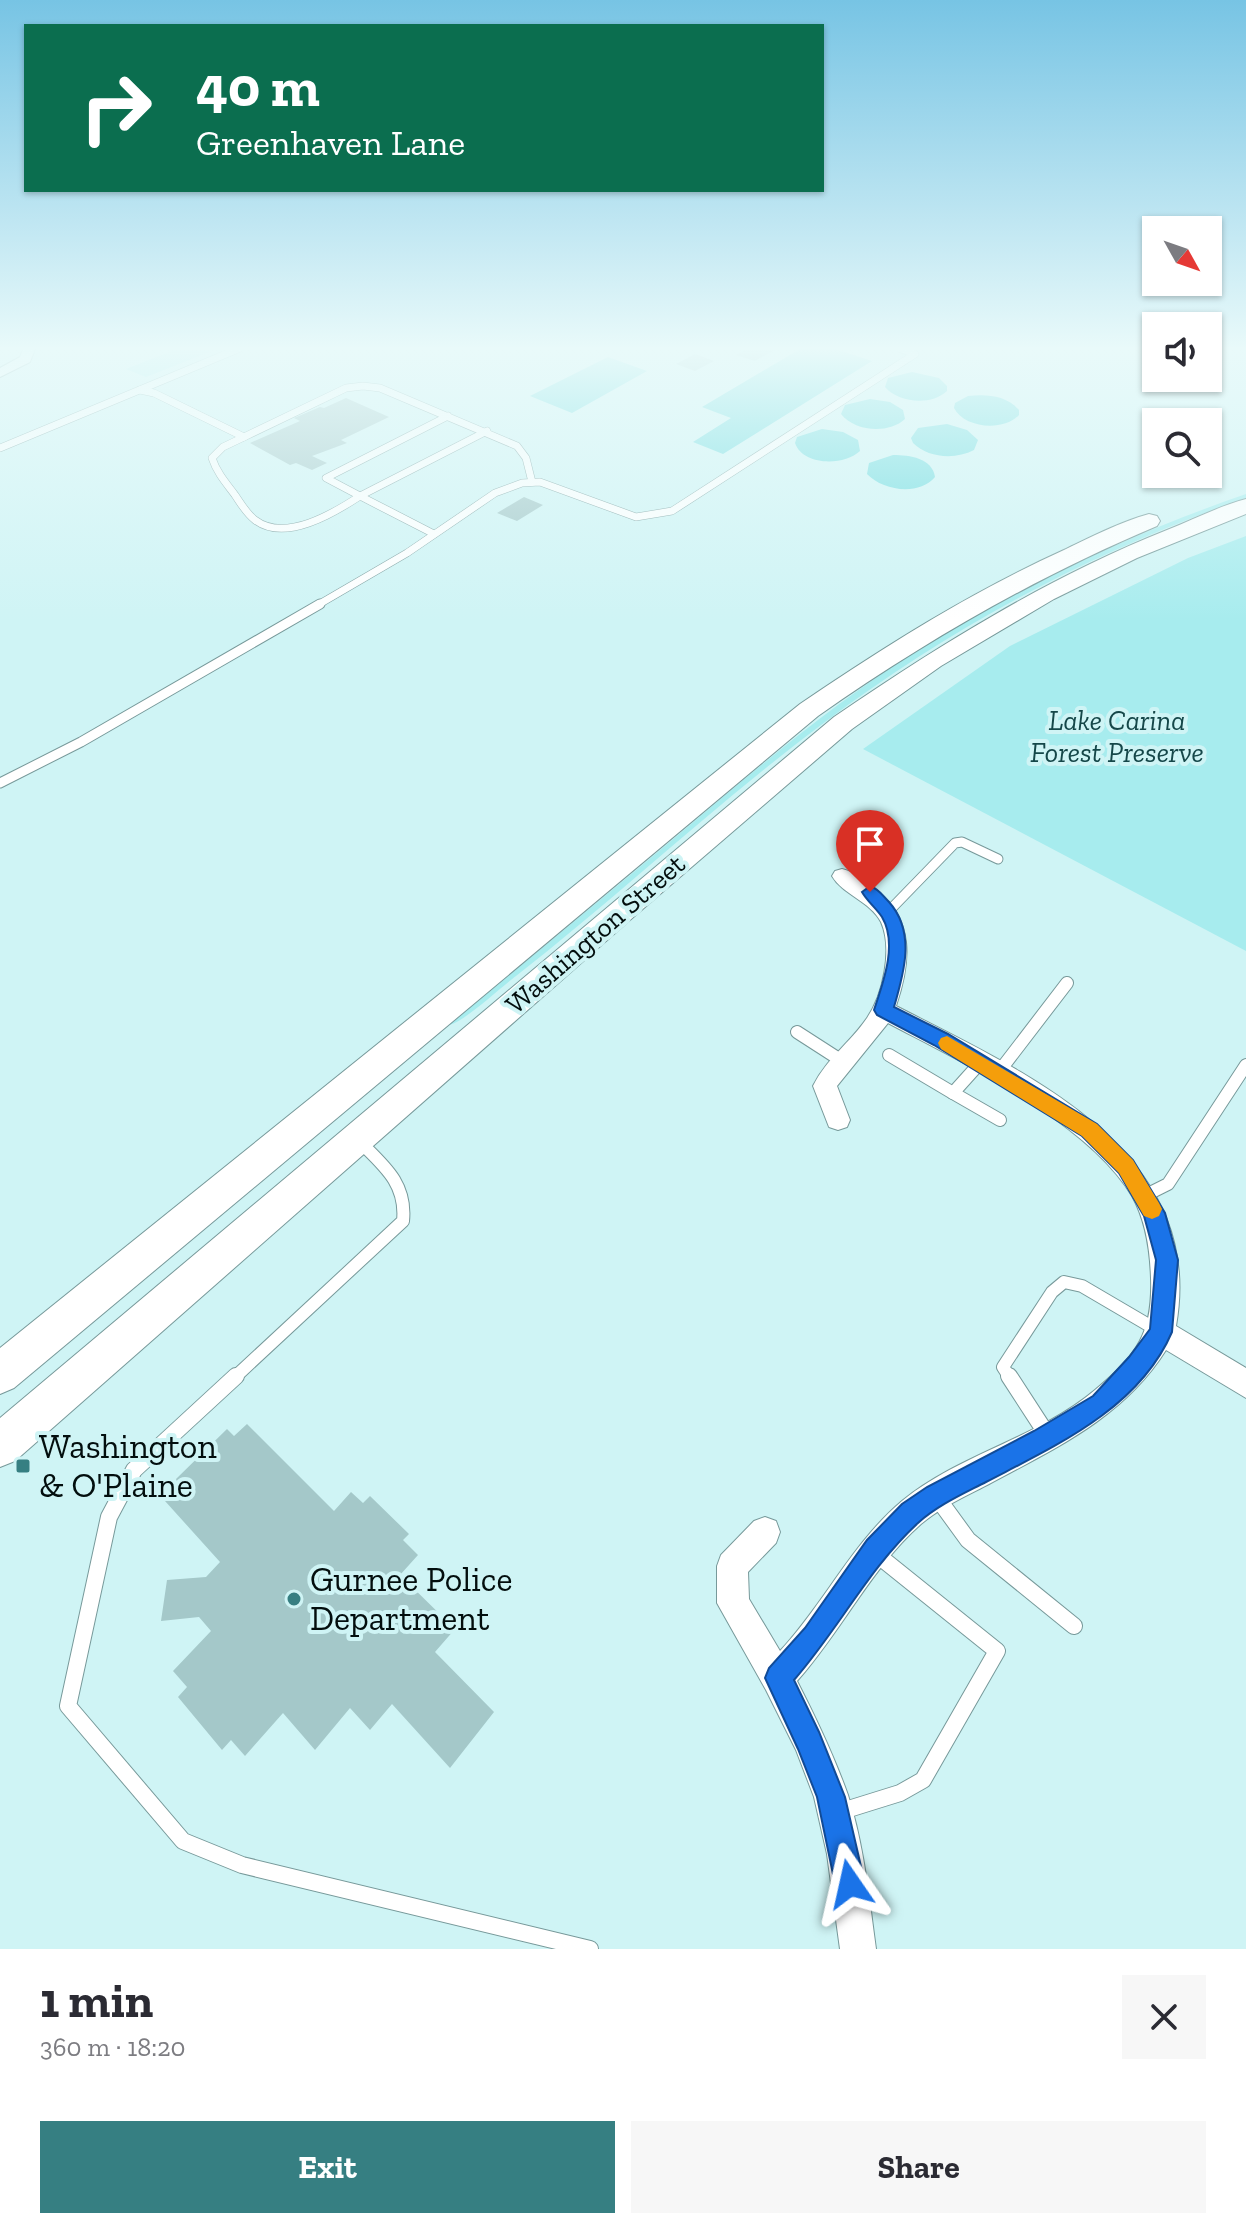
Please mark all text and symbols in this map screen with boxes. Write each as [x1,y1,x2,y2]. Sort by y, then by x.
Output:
text: 40 m [196,53,320,120]
icon: right [64,56,168,160]
text: Greenhaven Lane [196,121,465,164]
north arrow [1142,216,1222,296]
map controls [1142,216,1222,488]
button: sound [1142,312,1222,392]
button: search [1142,408,1222,488]
park label: Lake Carina Forest Preserve [1030,704,1204,769]
pin [836,810,904,892]
icon: arrive [848,822,892,866]
street label: Washington Street [499,847,692,1021]
place label: Washington & O'Plaine [39,1426,217,1506]
marker: Washington & O'Plaine [14,1457,32,1475]
place label: Gurnee Police Department [310,1559,512,1639]
marker: Gurnee Police Department [285,1590,303,1608]
position arrow [808,1842,892,1926]
text: 1 min [40,1972,153,2029]
button: close [1122,1975,1206,2059]
text: 360 m · 18:20 [40,2031,186,2063]
button: Exit [40,2121,615,2213]
button: Share [631,2121,1206,2213]

